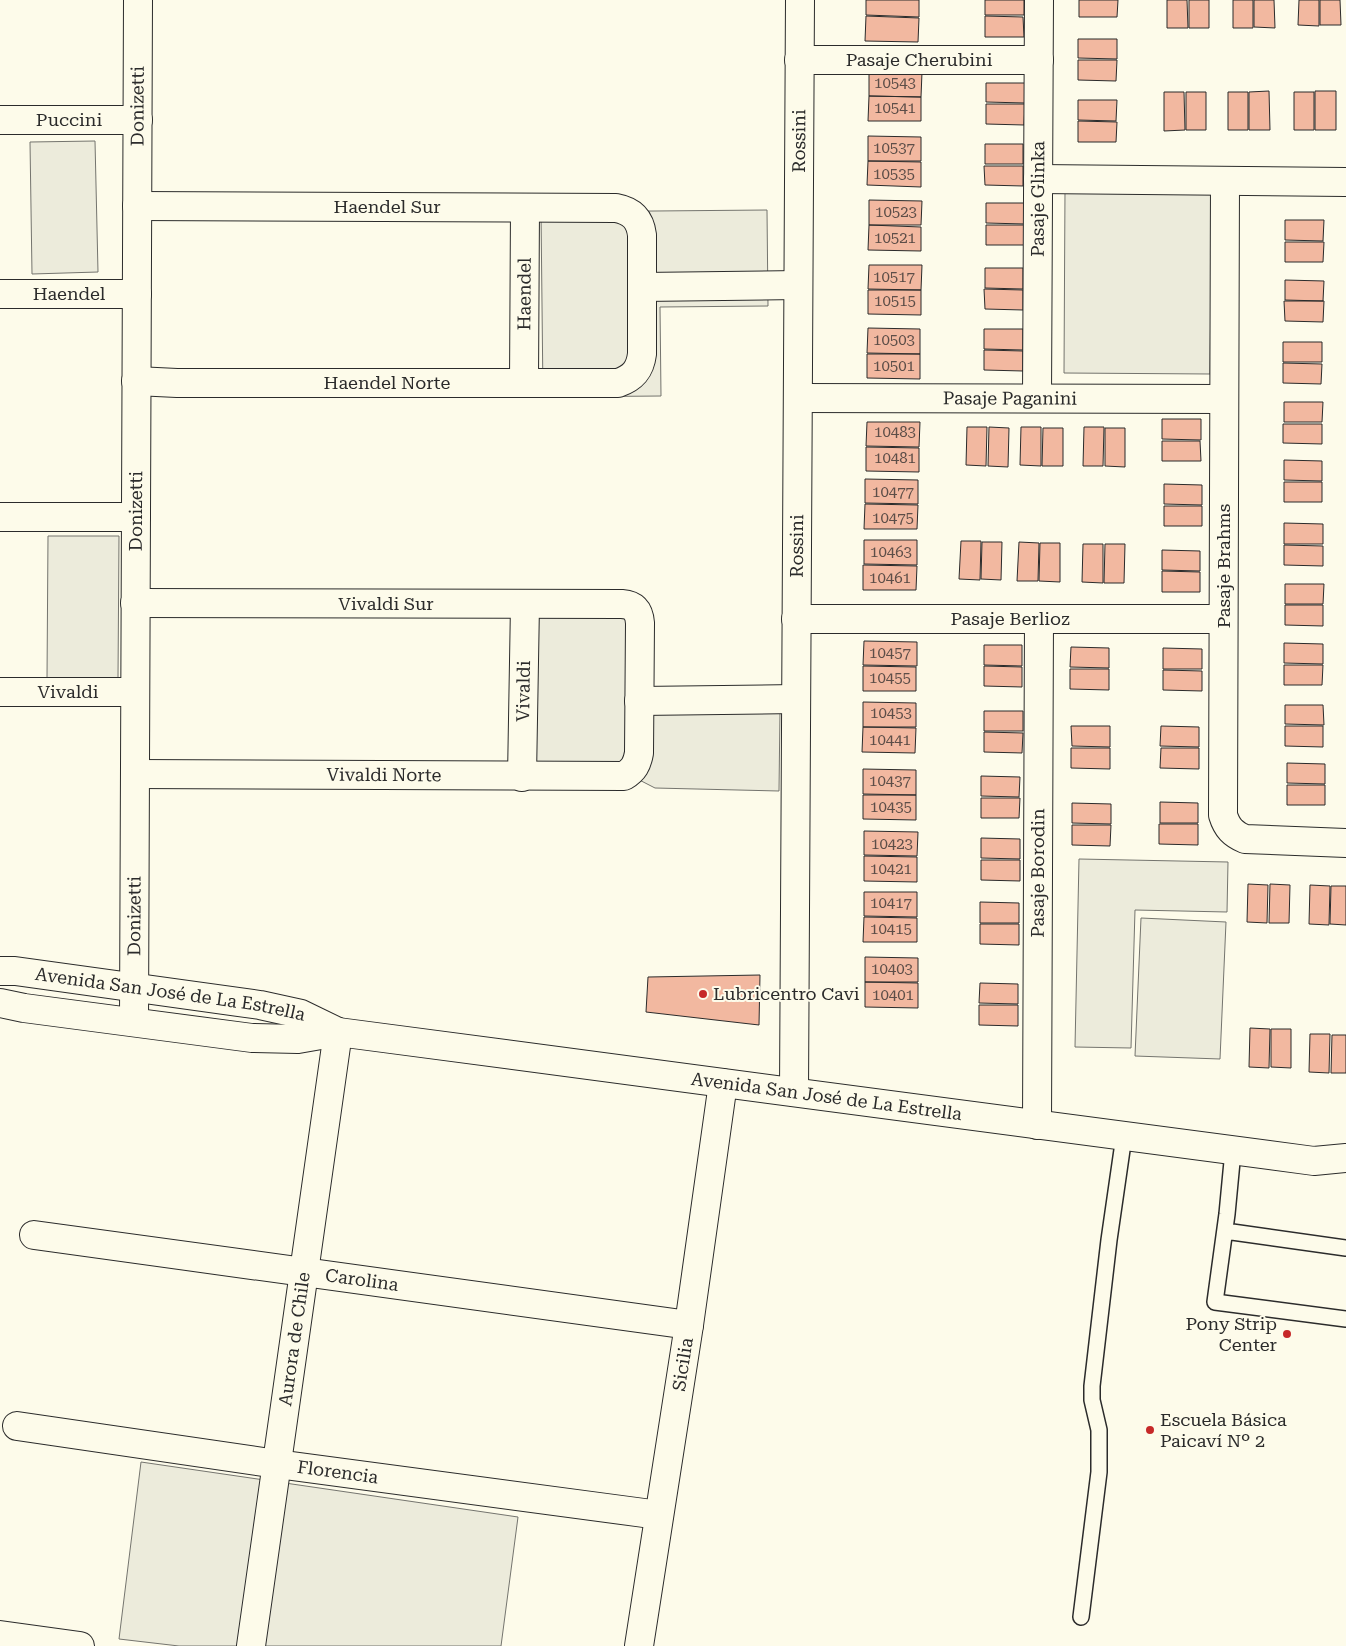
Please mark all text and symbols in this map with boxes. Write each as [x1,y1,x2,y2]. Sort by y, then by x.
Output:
street label: Pasaje Cherubini [846,49,993,70]
street label: Donizetti [126,66,148,146]
house number: 10543 [874,74,916,92]
house number: 10541 [874,99,916,117]
street label: Puccini [36,109,102,130]
street label: Rossini [788,109,809,173]
house number: 10537 [873,139,915,157]
street label: Pasaje Glinka [1027,141,1048,257]
house number: 10535 [873,165,915,183]
street label: Haendel Sur [333,196,441,217]
house number: 10523 [875,203,917,221]
house number: 10521 [874,229,916,247]
street label: Haendel [513,257,535,330]
house number: 10517 [873,268,915,286]
street label: Haendel [33,283,106,304]
house number: 10515 [874,292,916,310]
house number: 10503 [873,331,915,349]
house number: 10501 [873,357,915,375]
street label: Haendel Norte [324,372,450,393]
street label: Pasaje Paganini [943,387,1077,409]
house number: 10483 [874,423,916,441]
house number: 10481 [874,449,916,467]
street label: Donizetti [125,471,146,551]
house number: 10477 [872,483,914,501]
street label: Pasaje Brahms [1213,504,1234,628]
house number: 10475 [872,509,914,527]
street label: Rossini [786,514,807,578]
house number: 10463 [870,543,912,561]
house number: 10461 [869,569,911,587]
street label: Vivaldi Sur [338,593,434,614]
street label: Pasaje Berlioz [950,608,1070,629]
house number: 10457 [869,644,911,662]
street label: Vivaldi [512,660,534,722]
house number: 10455 [869,669,911,687]
street label: Vivaldi [37,681,99,702]
house number: 10453 [870,704,912,722]
house number: 10441 [869,731,911,749]
street label: Vivaldi Norte [326,764,442,785]
house number: 10437 [869,772,911,790]
house number: 10435 [870,798,912,816]
street label: Pasaje Borodin [1027,808,1048,938]
house number: 10423 [871,835,913,853]
house number: 10421 [870,860,912,878]
street label: Donizetti [123,876,145,956]
house number: 10417 [870,894,912,912]
house number: 10415 [870,920,912,938]
house number: 10403 [871,960,913,978]
street label: Avenida San José de La Estrella [34,963,308,1025]
place label: Lubricentro Cavi [713,983,860,1004]
house number: 10401 [872,986,914,1004]
marker: Lubricentro Cavi [697,988,709,1000]
street label: Avenida San José de La Estrella [690,1068,964,1124]
street label: Carolina [324,1264,400,1295]
street label: Aurora de Chile [274,1270,314,1407]
place label: Pony Strip Center [1185,1313,1277,1355]
marker: Pony Strip Center [1281,1328,1293,1340]
street label: Sicilia [668,1336,697,1393]
place label: Escuela Básica Paicaví Nº 2 [1160,1409,1287,1451]
marker: Escuela Básica Paicaví Nº 2 [1144,1424,1156,1436]
street label: Florencia [296,1456,380,1487]

